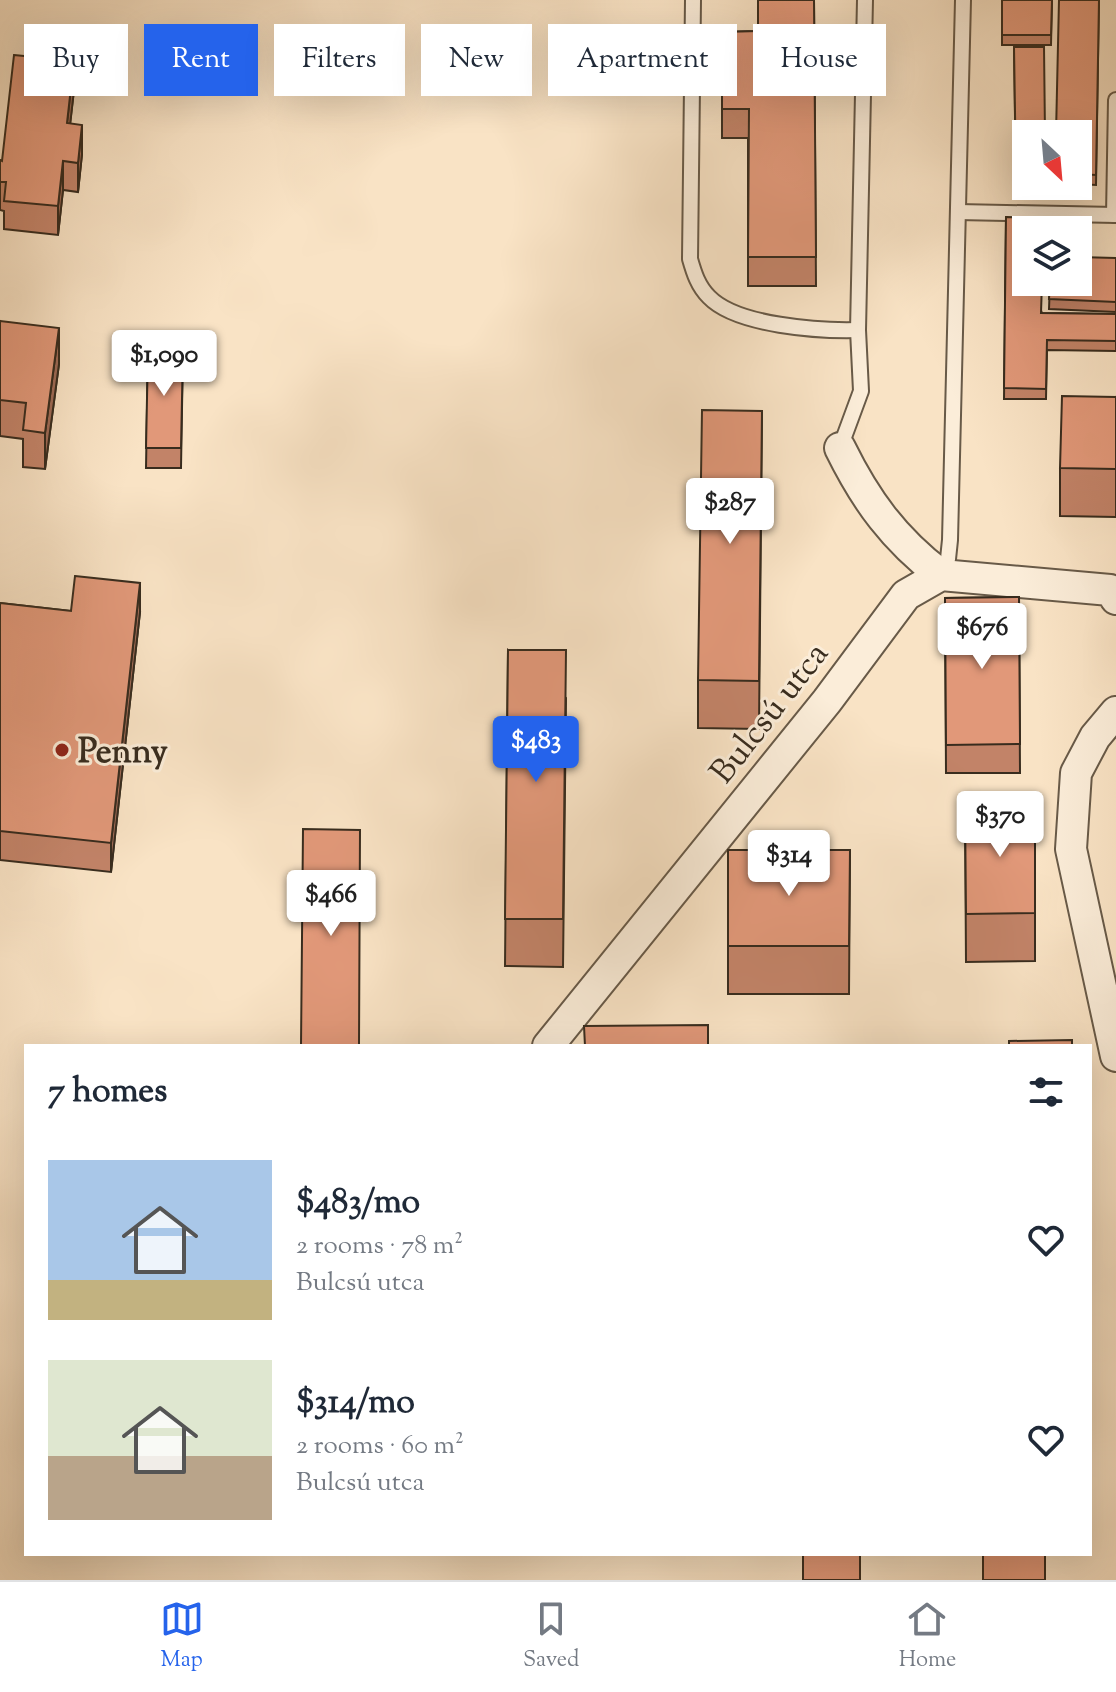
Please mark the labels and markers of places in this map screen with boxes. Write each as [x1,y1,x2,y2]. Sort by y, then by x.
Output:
pin: $1,090 [99,330,229,398]
pin: $287 [683,478,777,546]
pin: $676 [935,603,1029,671]
pin: $483 [489,716,583,784]
place label: Penny [78,729,168,778]
marker: Penny [53,741,71,759]
pin: $370 [953,791,1047,859]
pin: $314 [742,830,836,898]
pin: $466 [284,870,378,938]

